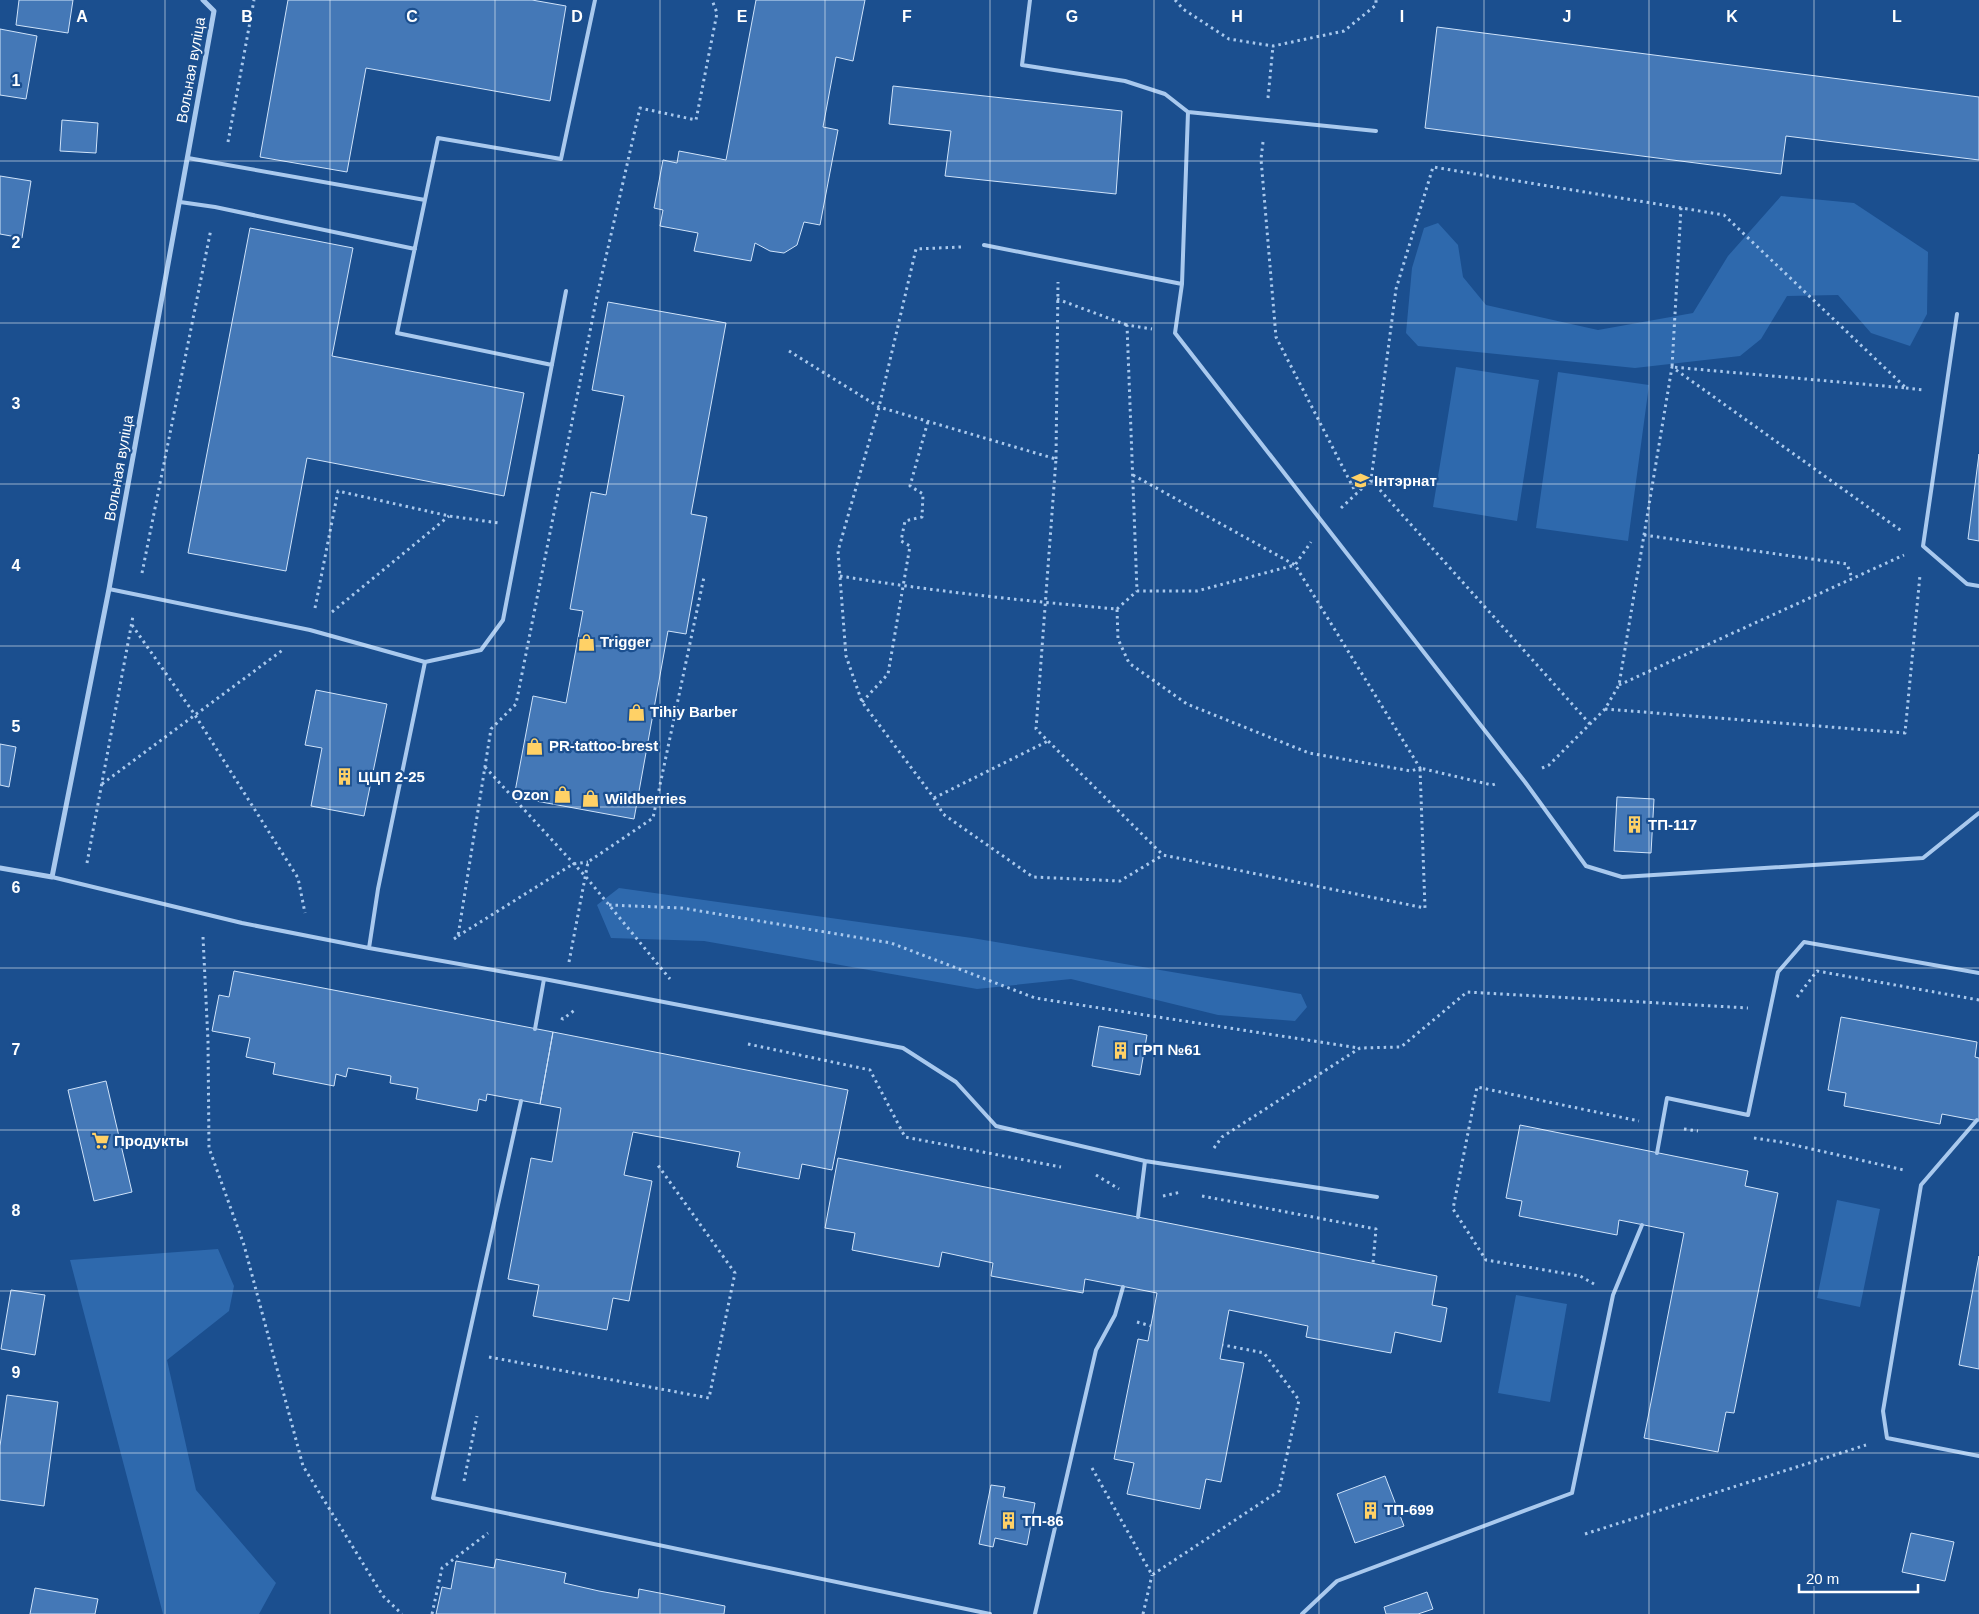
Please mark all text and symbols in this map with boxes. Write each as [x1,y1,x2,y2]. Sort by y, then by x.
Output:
text: A [76,8,88,25]
text: B [241,8,253,25]
text: C [406,8,418,25]
text: D [571,8,583,25]
text: E [737,8,748,25]
text: F [902,8,912,25]
text: G [1066,8,1078,25]
text: H [1231,8,1243,25]
text: I [1400,8,1404,25]
text: J [1563,8,1571,25]
text: K [1726,8,1738,25]
text: L [1892,8,1902,25]
street label: Вольная вуліца [173,15,208,124]
text: 1 [12,72,21,89]
text: 2 [12,234,21,251]
text: 3 [12,395,21,412]
street label: Вольная вуліца [101,413,136,522]
school or university icon: Інтэрнат [1350,471,1370,491]
place label: Інтэрнат [1374,472,1437,489]
text: 4 [12,557,21,574]
shop icon: Trigger [576,632,596,652]
place label: Trigger [600,633,651,650]
shop icon: Tihiy Barber [626,702,646,722]
place label: Tihiy Barber [650,703,737,720]
text: 5 [12,718,21,735]
shop icon: PR-tattoo-brest [525,736,545,756]
place label: PR-tattoo-brest [549,737,658,754]
building icon: ЦЦП 2-25 [334,767,354,787]
place label: ЦЦП 2-25 [358,768,425,785]
shop icon: Ozon [553,785,573,805]
place label: Ozon [512,786,549,803]
shop icon: Wildberries [581,789,601,809]
place label: Wildberries [605,790,687,807]
building icon: ТП-117 [1624,815,1644,835]
place label: ТП-117 [1648,816,1697,833]
text: 6 [12,879,21,896]
building icon: ГРП №61 [1110,1040,1130,1060]
text: 7 [12,1041,21,1058]
place label: ГРП №61 [1134,1041,1201,1058]
supermarket icon: Продукты [90,1131,110,1151]
place label: Продукты [114,1132,189,1149]
text: 8 [12,1202,21,1219]
text: 9 [12,1364,21,1381]
building icon: ТП-699 [1360,1500,1380,1520]
place label: ТП-699 [1384,1501,1434,1518]
building icon: ТП-86 [998,1511,1018,1531]
place label: ТП-86 [1022,1512,1064,1529]
scale bar [1799,1562,1918,1594]
text: 20 m [1806,1570,1839,1587]

